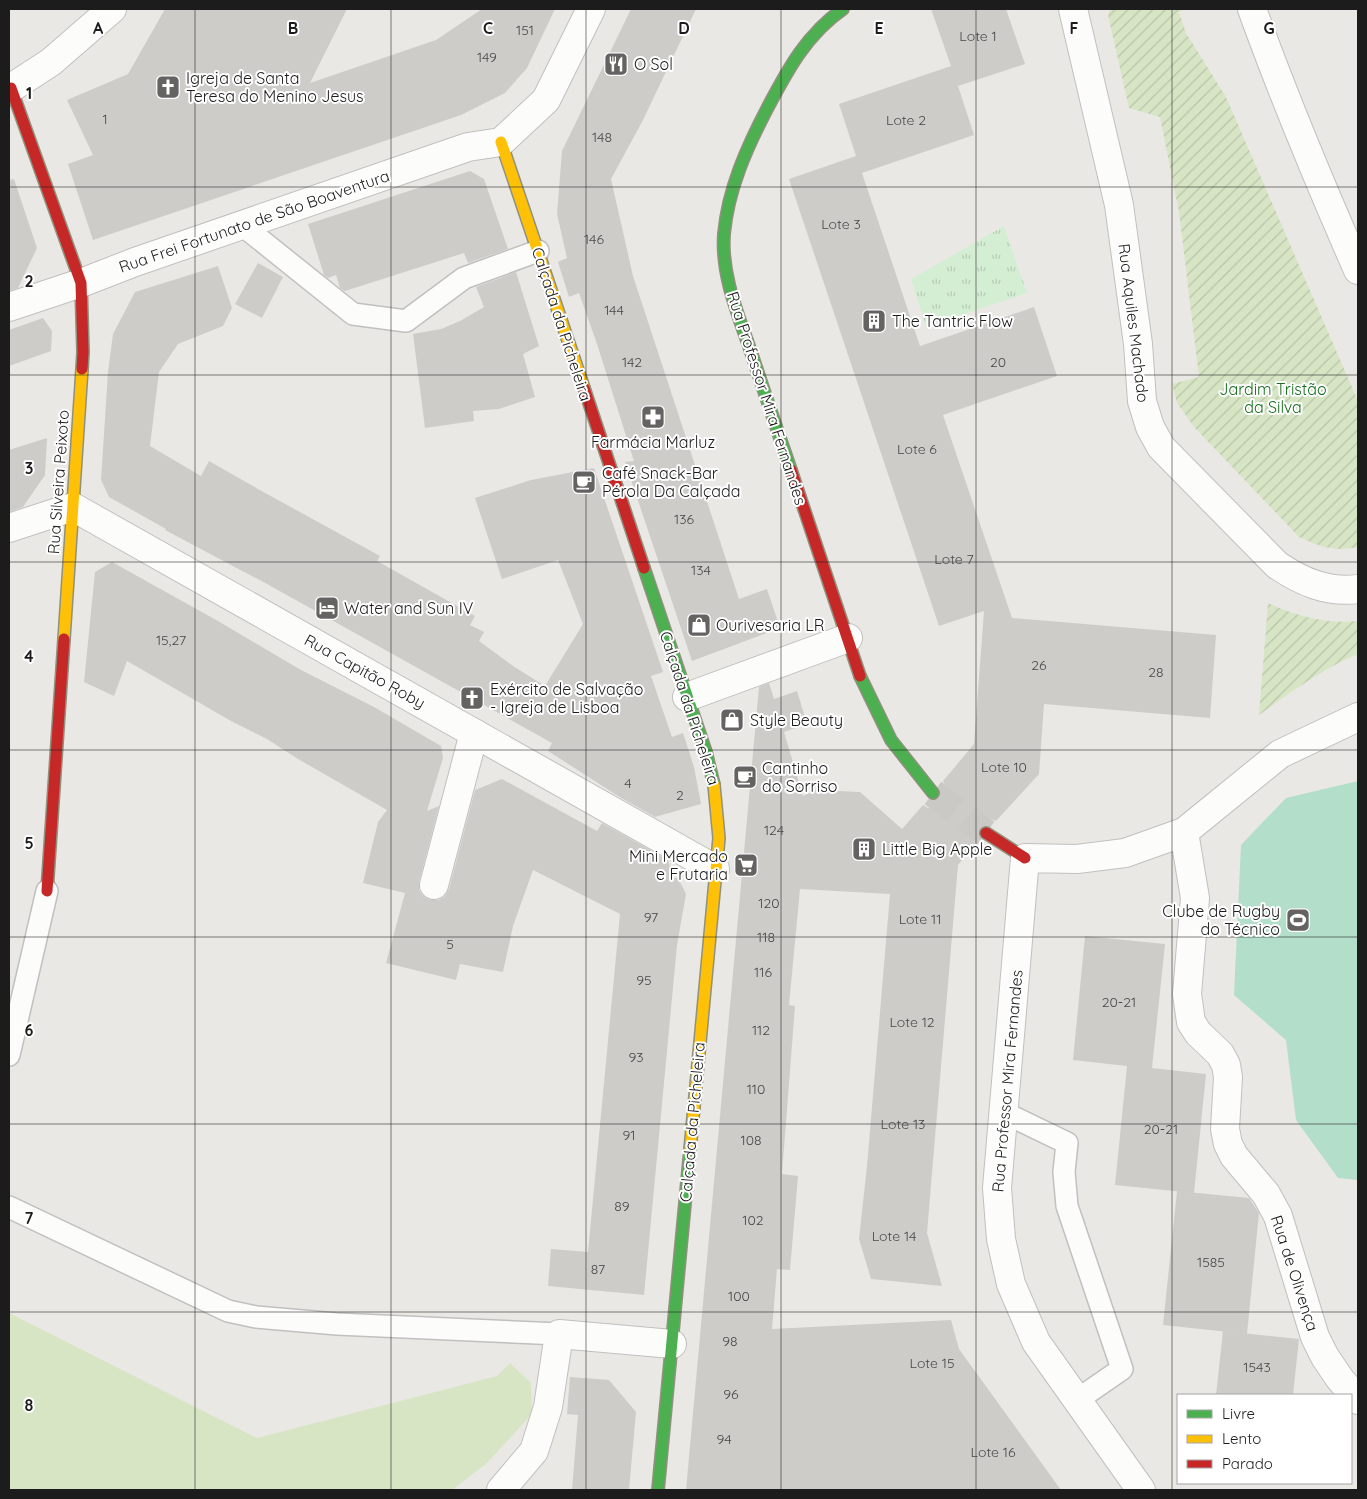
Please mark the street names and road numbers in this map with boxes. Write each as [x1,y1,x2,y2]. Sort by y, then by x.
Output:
street label: Rua Frei Fortunato de São Boaventura [116,165,392,277]
street label: Rua Aquiles Machado [1114,242,1154,404]
street label: Calçada da Picheleira [528,245,596,403]
street label: Rua Professor Mira Fernandes [723,289,811,507]
street label: Rua Silveira Peixoto [43,409,73,555]
street label: Rua Capitão Roby [301,629,429,713]
street label: Calçada da Picheleira [656,629,724,787]
street label: Rua Professor Mira Fernandes [987,969,1027,1193]
street label: Calçada da Picheleira [675,1041,709,1203]
street label: Rua de Olivença [1267,1212,1323,1334]

